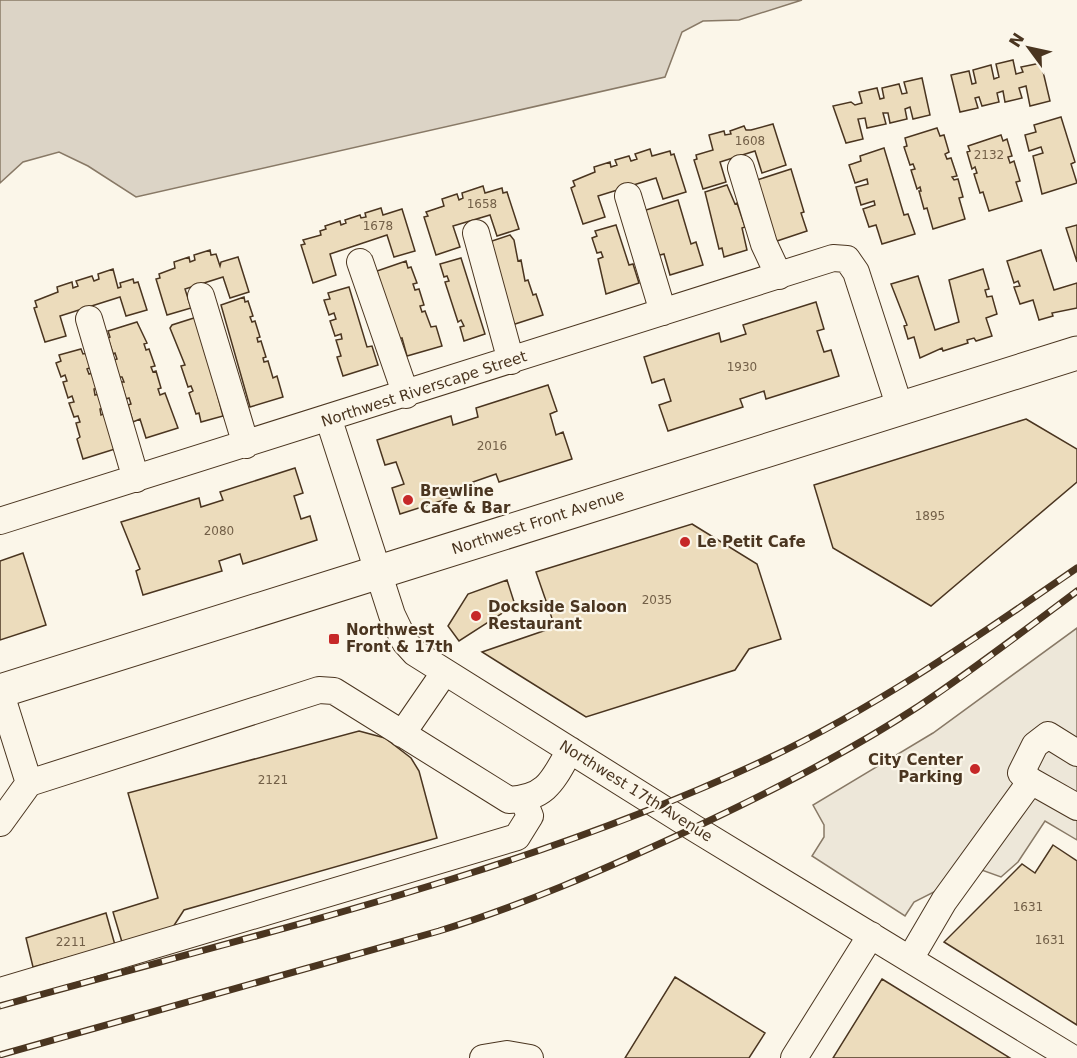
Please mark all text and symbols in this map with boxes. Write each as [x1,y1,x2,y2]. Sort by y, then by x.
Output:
north arrow [999,18,1059,78]
text: N [1005,29,1028,51]
house number: 1608 [735,134,765,148]
house number: 2132 [974,148,1004,162]
house number: 1658 [467,197,497,211]
house number: 1678 [363,219,393,233]
street label: Northwest Riverscape Street [319,347,529,431]
house number: 1930 [727,360,757,374]
house number: 2016 [477,439,507,453]
place label: Brewline Cafe & Bar [420,482,511,517]
street label: Northwest Front Avenue [449,486,627,558]
marker: Brewline Cafe & Bar [401,493,415,507]
house number: 1895 [915,509,945,523]
house number: 2080 [204,524,234,538]
place label: Le Petit Cafe [697,533,806,551]
marker: Le Petit Cafe [678,535,692,549]
house number: 2035 [642,593,672,607]
place label: Dockside Saloon Restaurant [488,598,627,633]
marker: Dockside Saloon Restaurant [469,609,483,623]
place label: Northwest Front & 17th [346,621,453,656]
marker: Northwest Front & 17th [327,632,341,646]
street label: Northwest 17th Avenue [556,736,716,846]
place label: City Center Parking [868,751,964,786]
marker: City Center Parking [968,762,982,776]
house number: 2121 [258,773,288,787]
house number: 1631 [1013,900,1043,914]
house number: 1631 [1035,933,1065,947]
house number: 2211 [56,935,86,949]

